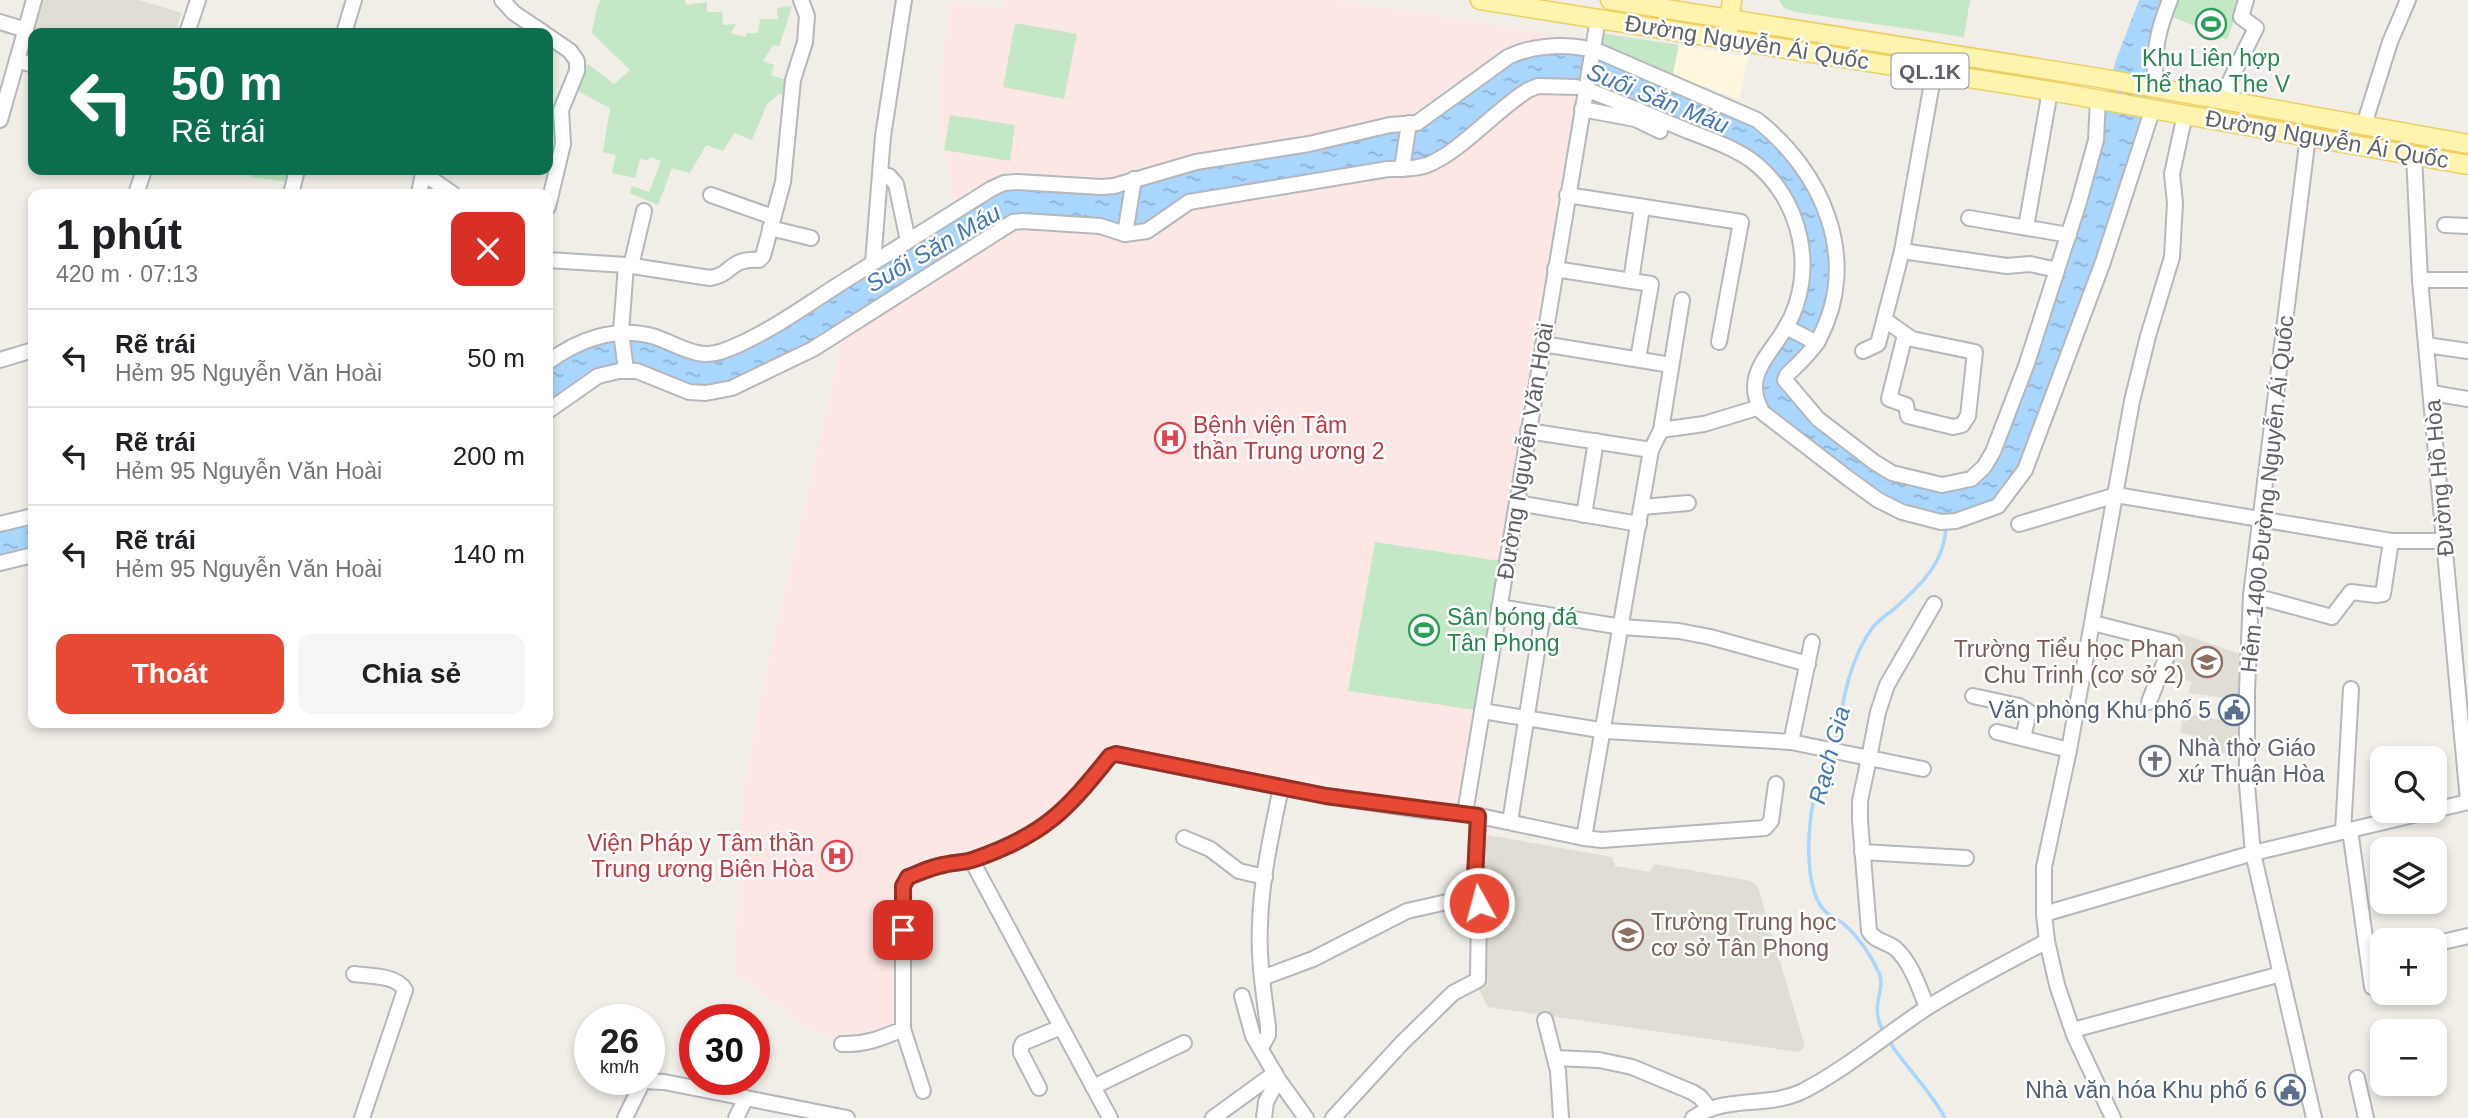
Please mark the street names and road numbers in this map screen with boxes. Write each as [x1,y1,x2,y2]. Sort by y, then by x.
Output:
street label: Đường Nguyễn Ái Quốc [1623,10,1871,74]
road number: QL.1K [1892,54,1968,88]
street label: Đường Nguyễn Ái Quốc [2203,105,2451,173]
street label: Hẻm 1400 Đường Nguyễn Ái Quốc [2235,314,2299,674]
street label: Đường Nguyễn Văn Hoài [1492,321,1558,581]
street label: Đường Hồ Hòa [2419,398,2459,557]

